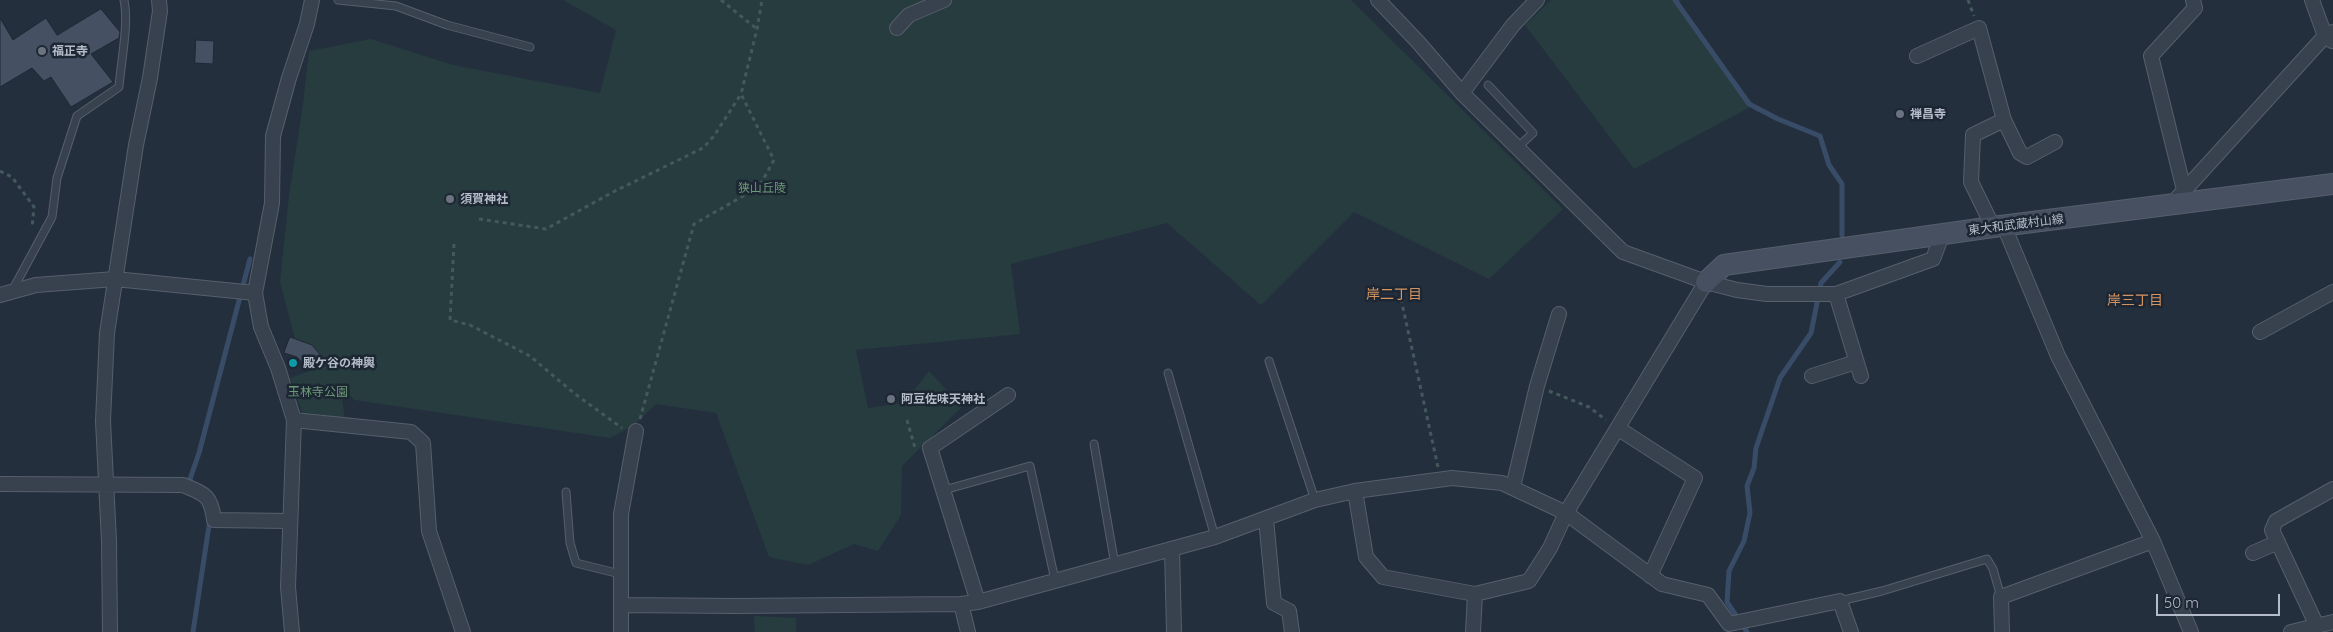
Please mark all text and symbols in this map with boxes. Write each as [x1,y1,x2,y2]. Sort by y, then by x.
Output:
place label: 福正寺 [52,44,88,58]
marker: 福正寺 [36,45,48,57]
place label: 禅昌寺 [1910,107,1946,121]
marker: 禅昌寺 [1894,108,1906,120]
park label: 狭山丘陵 [738,181,786,195]
place label: 須賀神社 [460,192,508,206]
marker: 須賀神社 [444,193,456,205]
street label: 東大和武蔵村山線 [1967,212,2065,238]
district label: 岸二丁目 [1366,287,1422,303]
district label: 岸三丁目 [2107,293,2163,309]
place label: 殿ケ谷の神輿 [303,356,375,370]
marker: 殿ケ谷の神輿 [287,357,299,369]
park label: 玉林寺公園 [288,385,348,399]
place label: 阿豆佐味天神社 [901,392,985,406]
marker: 阿豆佐味天神社 [885,393,897,405]
scale bar [2158,584,2282,616]
text: 50 m [2164,593,2199,612]

